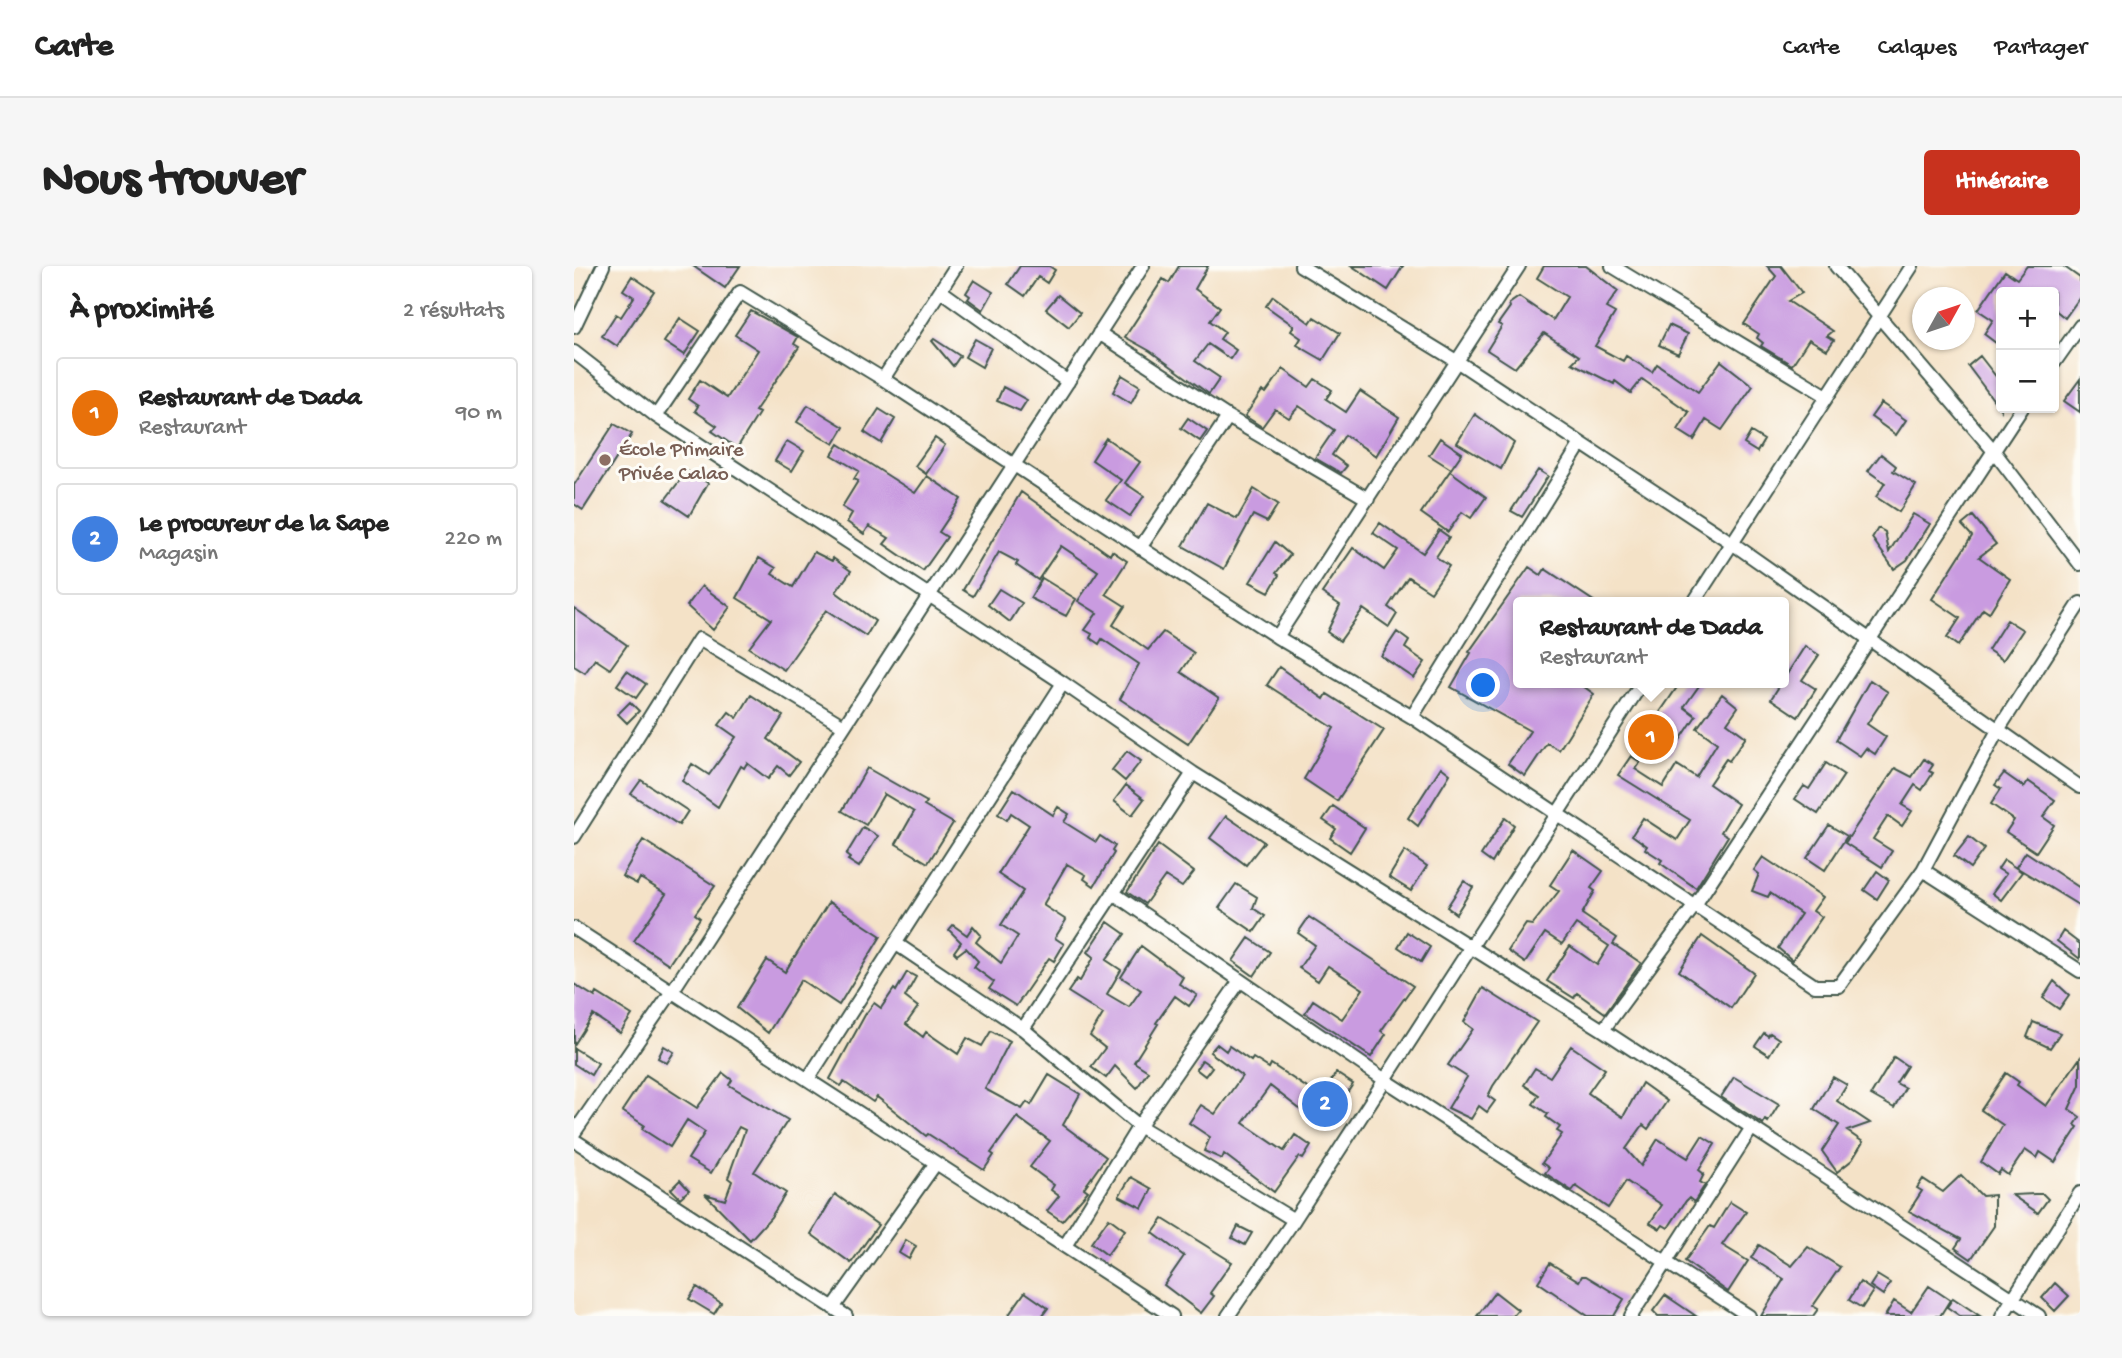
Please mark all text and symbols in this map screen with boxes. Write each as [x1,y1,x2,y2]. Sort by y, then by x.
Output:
text: Carte [35,29,113,67]
text: Carte [1783,34,1840,63]
text: Calques [1878,34,1956,63]
text: Partager [1994,34,2087,63]
button: Itinéraire [1924,150,2080,215]
text: Nous trouver [42,153,302,211]
north arrow [1912,287,1975,350]
map controls [1996,287,2059,413]
button: + [1996,287,2059,350]
text: À proximité [70,294,214,329]
text: 2 résultats [403,298,504,325]
button: − [1996,350,2059,413]
text: Restaurant de Dada [139,384,362,415]
text: 1 [90,400,100,427]
text: 90 m [456,400,502,427]
text: Restaurant [139,415,246,442]
place label: École Primaire Privée Calao [618,439,745,488]
marker: École Primaire Privée Calao [597,452,613,468]
text: Le procureur de la Sape [139,510,389,541]
text: 2 [89,526,101,553]
text: 220 m [445,526,502,553]
text: Magasin [139,541,218,568]
popup [1513,597,1789,688]
text: Restaurant de Dada [1540,614,1762,645]
text: Restaurant [1540,645,1646,672]
your location [1466,668,1500,702]
pin: 1 [1628,711,1674,763]
pin: 2 [1302,1078,1348,1130]

